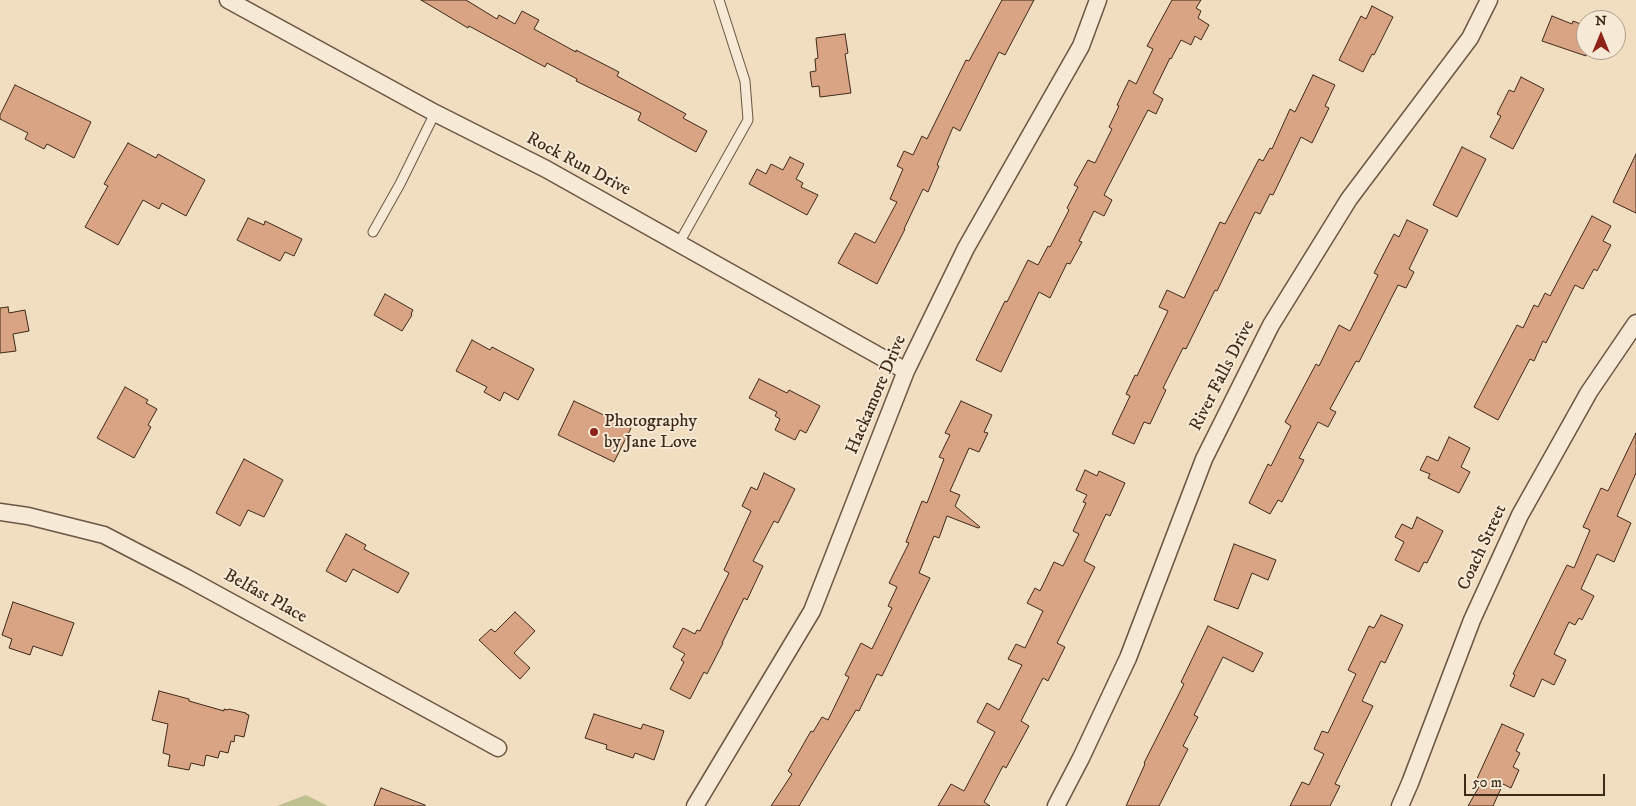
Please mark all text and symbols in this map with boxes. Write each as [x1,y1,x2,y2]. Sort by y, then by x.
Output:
north arrow [1576,10,1626,60]
text: N [1595,12,1607,30]
street label: Rock Run Drive [522,128,634,202]
street label: River Falls Drive [1186,317,1260,435]
street label: Hackamore Drive [842,332,912,458]
place label: Photography by Jane Love [604,411,697,454]
marker: Photography by Jane Love [588,426,600,438]
street label: Coach Street [1454,502,1512,594]
street label: Belfast Place [220,565,310,629]
scale bar [1466,764,1607,796]
text: 50 m [1472,773,1502,792]

